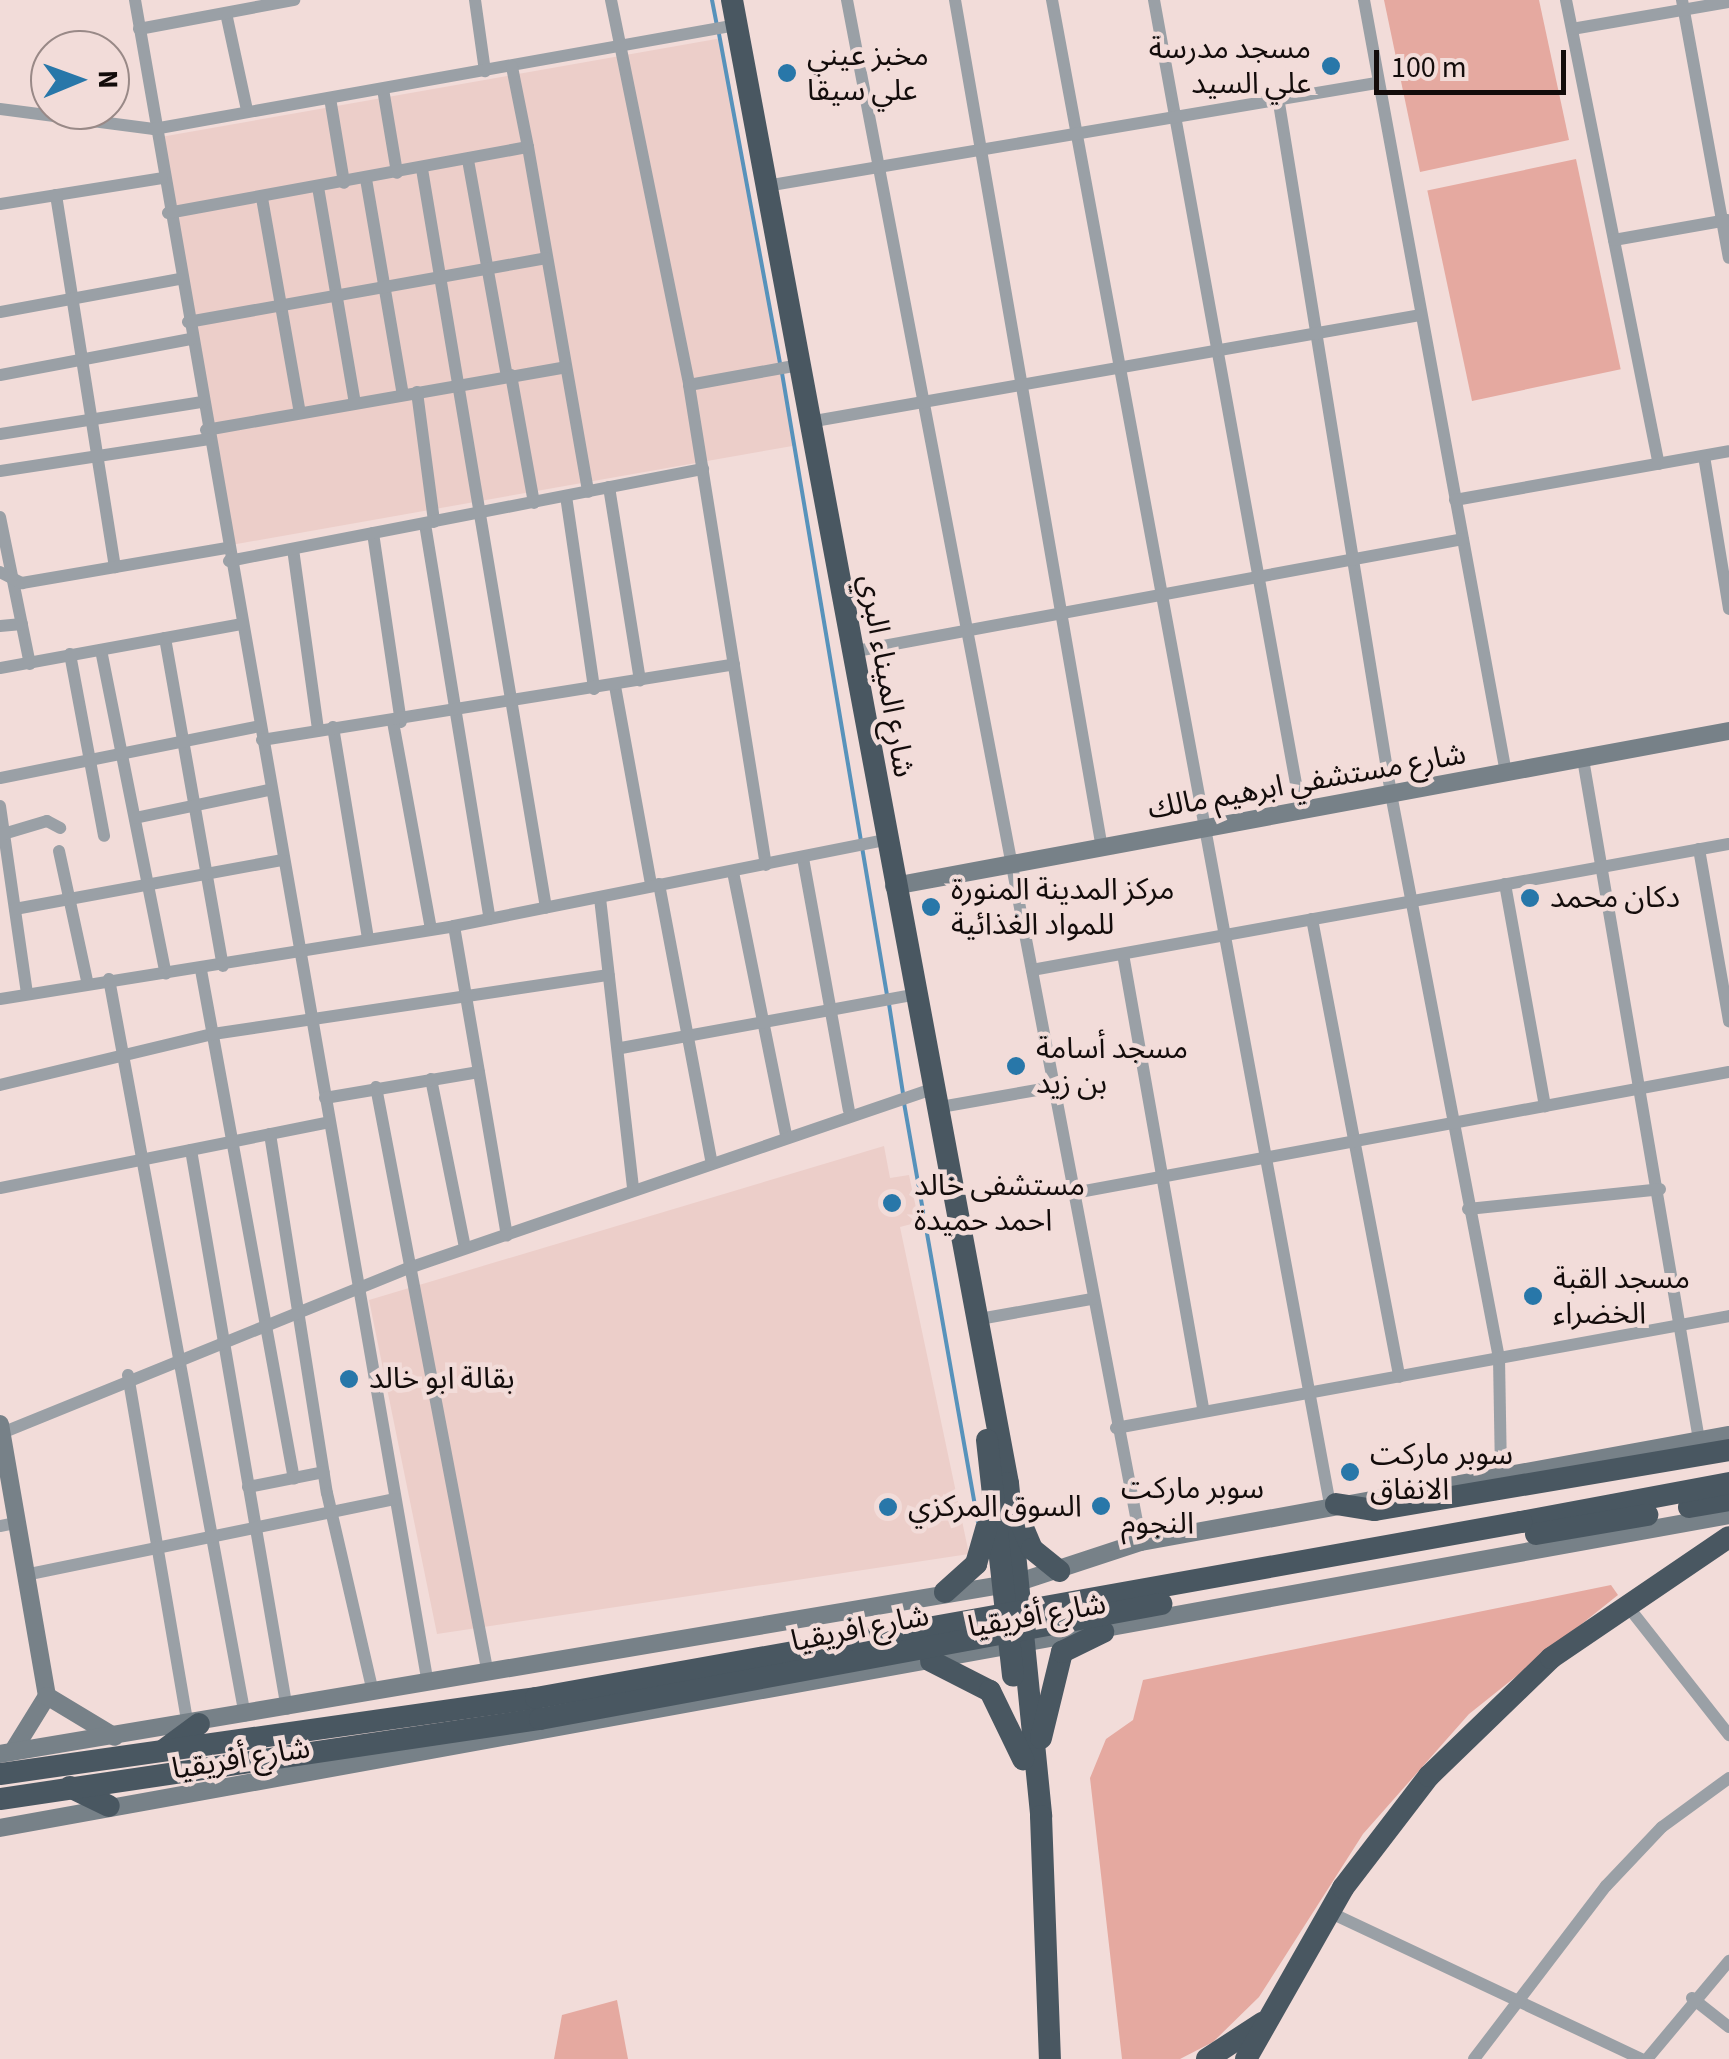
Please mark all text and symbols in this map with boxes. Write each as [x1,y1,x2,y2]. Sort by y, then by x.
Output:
north arrow [30,30,130,130]
scale bar [1379,30,1572,92]
place label: مسجد مدرسة علي السيد [1149,31,1311,102]
place label: مخبز عيني علي سيقا [807,38,929,108]
text: 100 m [1391,46,1467,89]
marker: مسجد مدرسة علي السيد [1320,55,1342,77]
marker: مخبز عيني علي سيقا [776,62,798,84]
text: N [88,70,128,89]
street label: شارع الميناء البري [850,572,922,780]
street label: شارع مستشفي ابرهيم مالك [1145,736,1469,828]
place label: مركز المدينة المنورة للمواد الغذائية [951,872,1174,942]
place label: دكان محمد [1550,880,1680,916]
marker: دكان محمد [1519,887,1541,909]
marker: مركز المدينة المنورة للمواد الغذائية [920,896,942,918]
place label: مسجد أسامة بن زيد [1036,1031,1188,1102]
marker: مسجد أسامة بن زيد [1005,1055,1027,1077]
place label: مستشفى خالد احمد حميدة [914,1168,1085,1238]
marker: مستشفى خالد احمد حميدة [879,1190,905,1216]
place label: مسجد القبة الخضراء [1553,1261,1690,1332]
marker: مسجد القبة الخضراء [1522,1285,1544,1307]
place label: بقالة ابو خالد [369,1361,515,1397]
marker: بقالة ابو خالد [338,1368,360,1390]
place label: سوبر ماركت الانفاق [1370,1437,1513,1508]
marker: سوبر ماركت الانفاق [1339,1461,1361,1483]
place label: سوبر ماركت النجوم [1121,1471,1264,1542]
place label: السوق المركزي [908,1489,1082,1525]
marker: سوبر ماركت النجوم [1090,1495,1112,1517]
marker: السوق المركزي [877,1496,899,1518]
street label: شارع أفريقيا [965,1586,1109,1646]
street label: شارع افريقيا [788,1598,932,1660]
street label: شارع أفريقيا [169,1730,313,1788]

